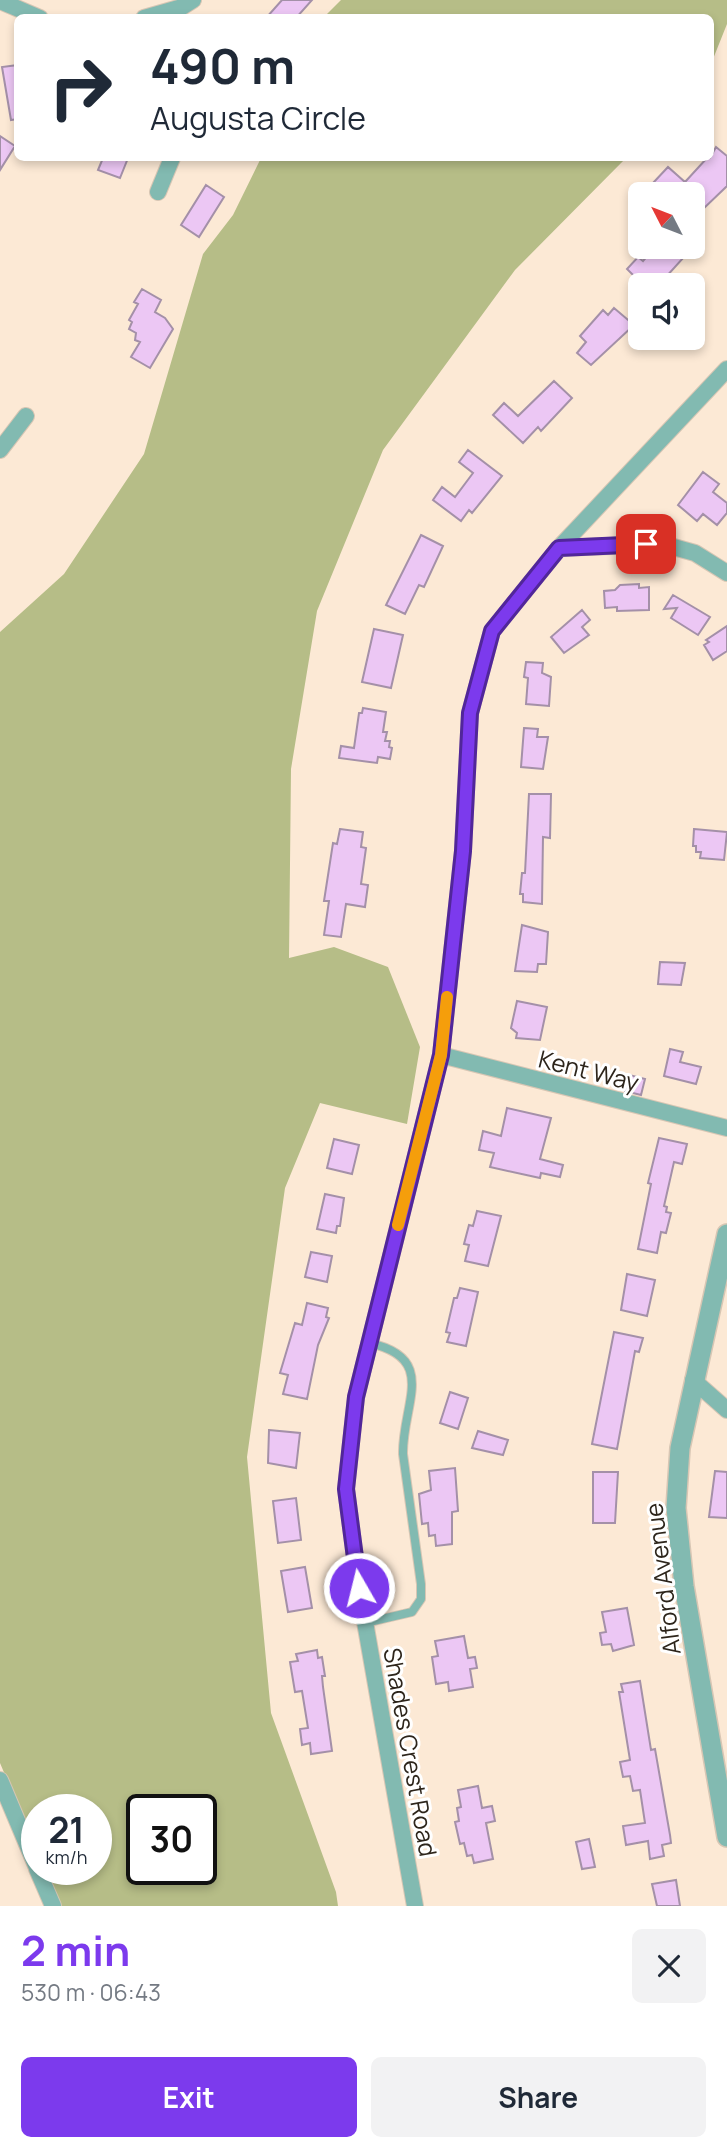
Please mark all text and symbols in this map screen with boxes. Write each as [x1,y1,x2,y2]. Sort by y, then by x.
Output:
text: 490 m [150,32,295,99]
icon: right [35,42,126,133]
text: Augusta Circle [150,96,366,140]
north arrow [628,182,705,259]
map controls [628,182,705,350]
button: sound [628,273,705,350]
pin [616,514,676,574]
icon: arrive [627,525,665,563]
street label: Kent Way [535,1042,643,1098]
street label: Alford Avenue [636,1501,688,1657]
position arrow [322,1551,396,1625]
street label: Shades Crest Road [376,1645,446,1859]
speed limit sign: 30 [126,1794,217,1885]
text: 21 [48,1806,85,1854]
text: km/h [46,1845,87,1869]
text: 2 min [21,1921,130,1979]
button: close [632,1929,706,2003]
text: 530 m · 06:43 [21,1976,161,2008]
button: Exit [21,2057,357,2137]
button: Share [371,2057,706,2137]

